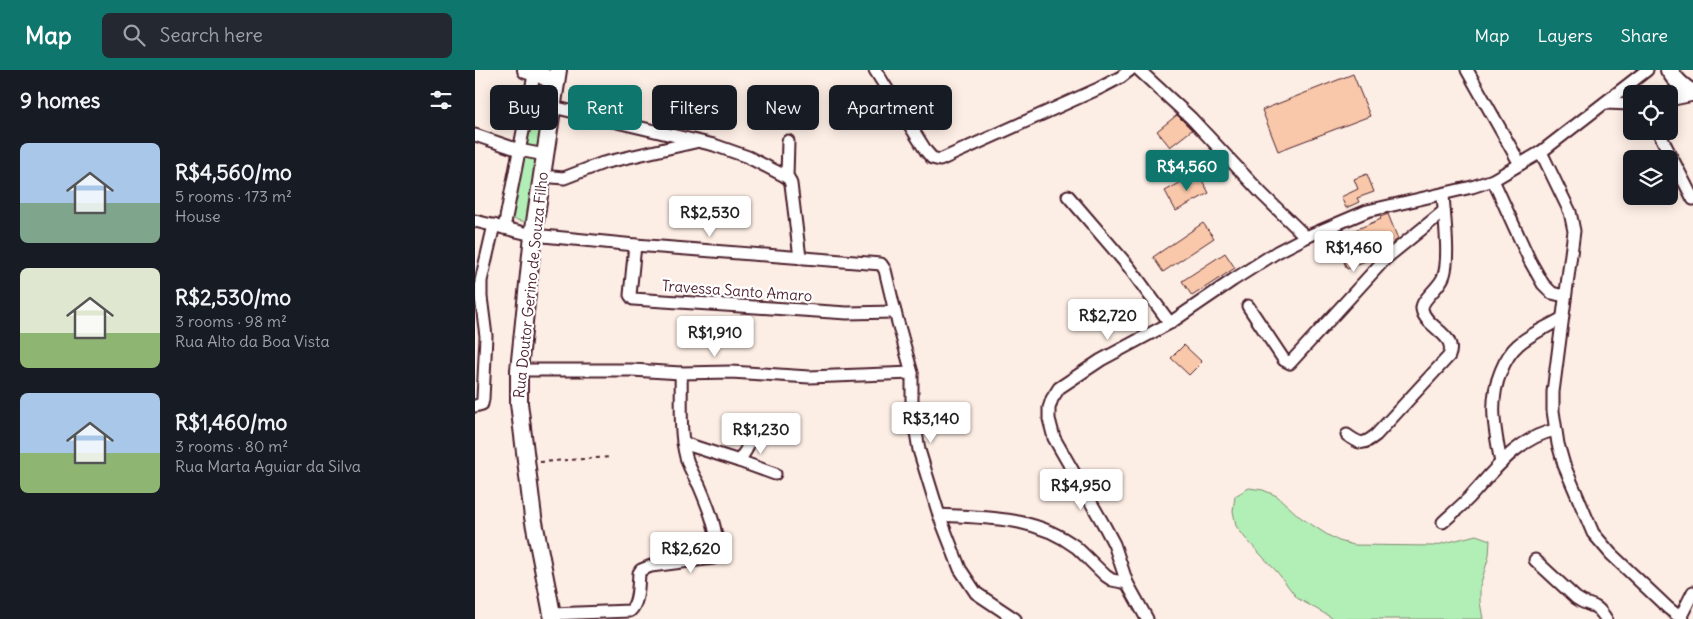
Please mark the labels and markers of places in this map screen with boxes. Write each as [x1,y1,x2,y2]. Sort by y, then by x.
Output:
pin: R$4,560 [1141,150,1233,192]
pin: R$2,530 [664,196,756,238]
pin: R$1,460 [1308,230,1400,273]
pin: R$2,720 [1062,298,1154,341]
pin: R$1,910 [669,316,761,358]
pin: R$3,140 [885,402,977,444]
pin: R$1,230 [715,412,807,455]
pin: R$4,950 [1035,468,1127,511]
pin: R$2,620 [645,532,737,574]

